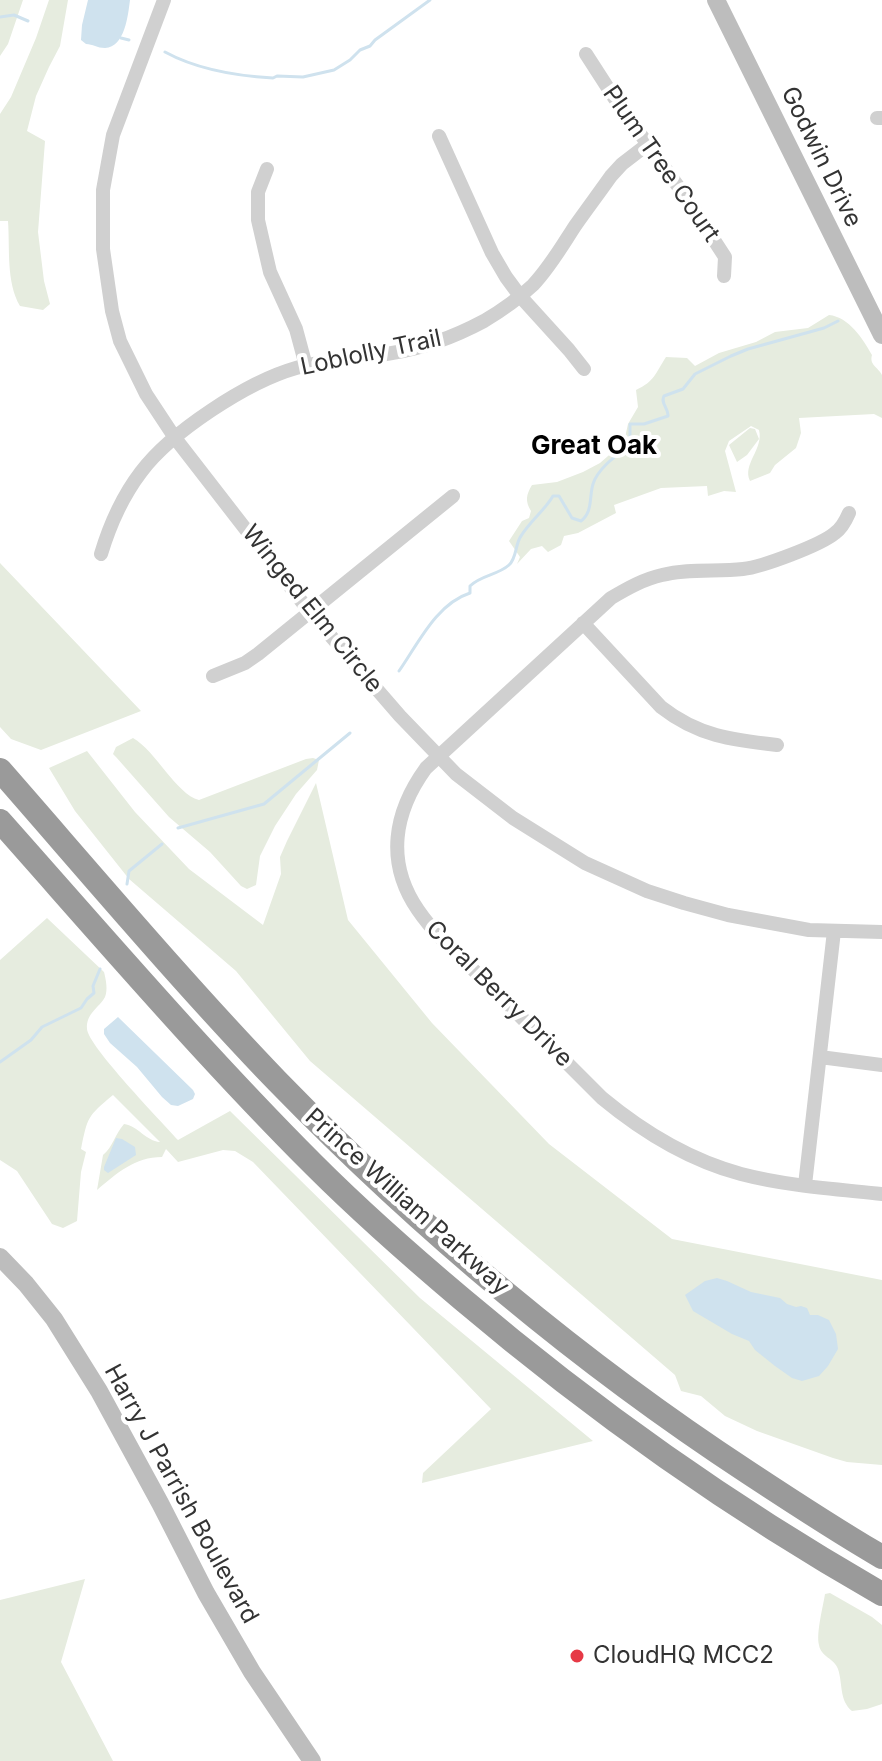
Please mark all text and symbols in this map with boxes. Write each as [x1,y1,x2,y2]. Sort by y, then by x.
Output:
street label: Plum Tree Court [596,80,726,248]
street label: Godwin Drive [775,82,867,232]
street label: Loblolly Trail [298,324,444,382]
district label: Great Oak [531,430,657,462]
street label: Winged Elm Circle [236,519,388,699]
street label: Coral Berry Drive [420,915,578,1073]
street label: Prince William Parkway [299,1103,515,1301]
street label: Harry J Parrish Boulevard [98,1359,264,1629]
place label: CloudHQ MCC2 [593,1642,774,1670]
marker: CloudHQ MCC2 [568,1647,586,1665]

